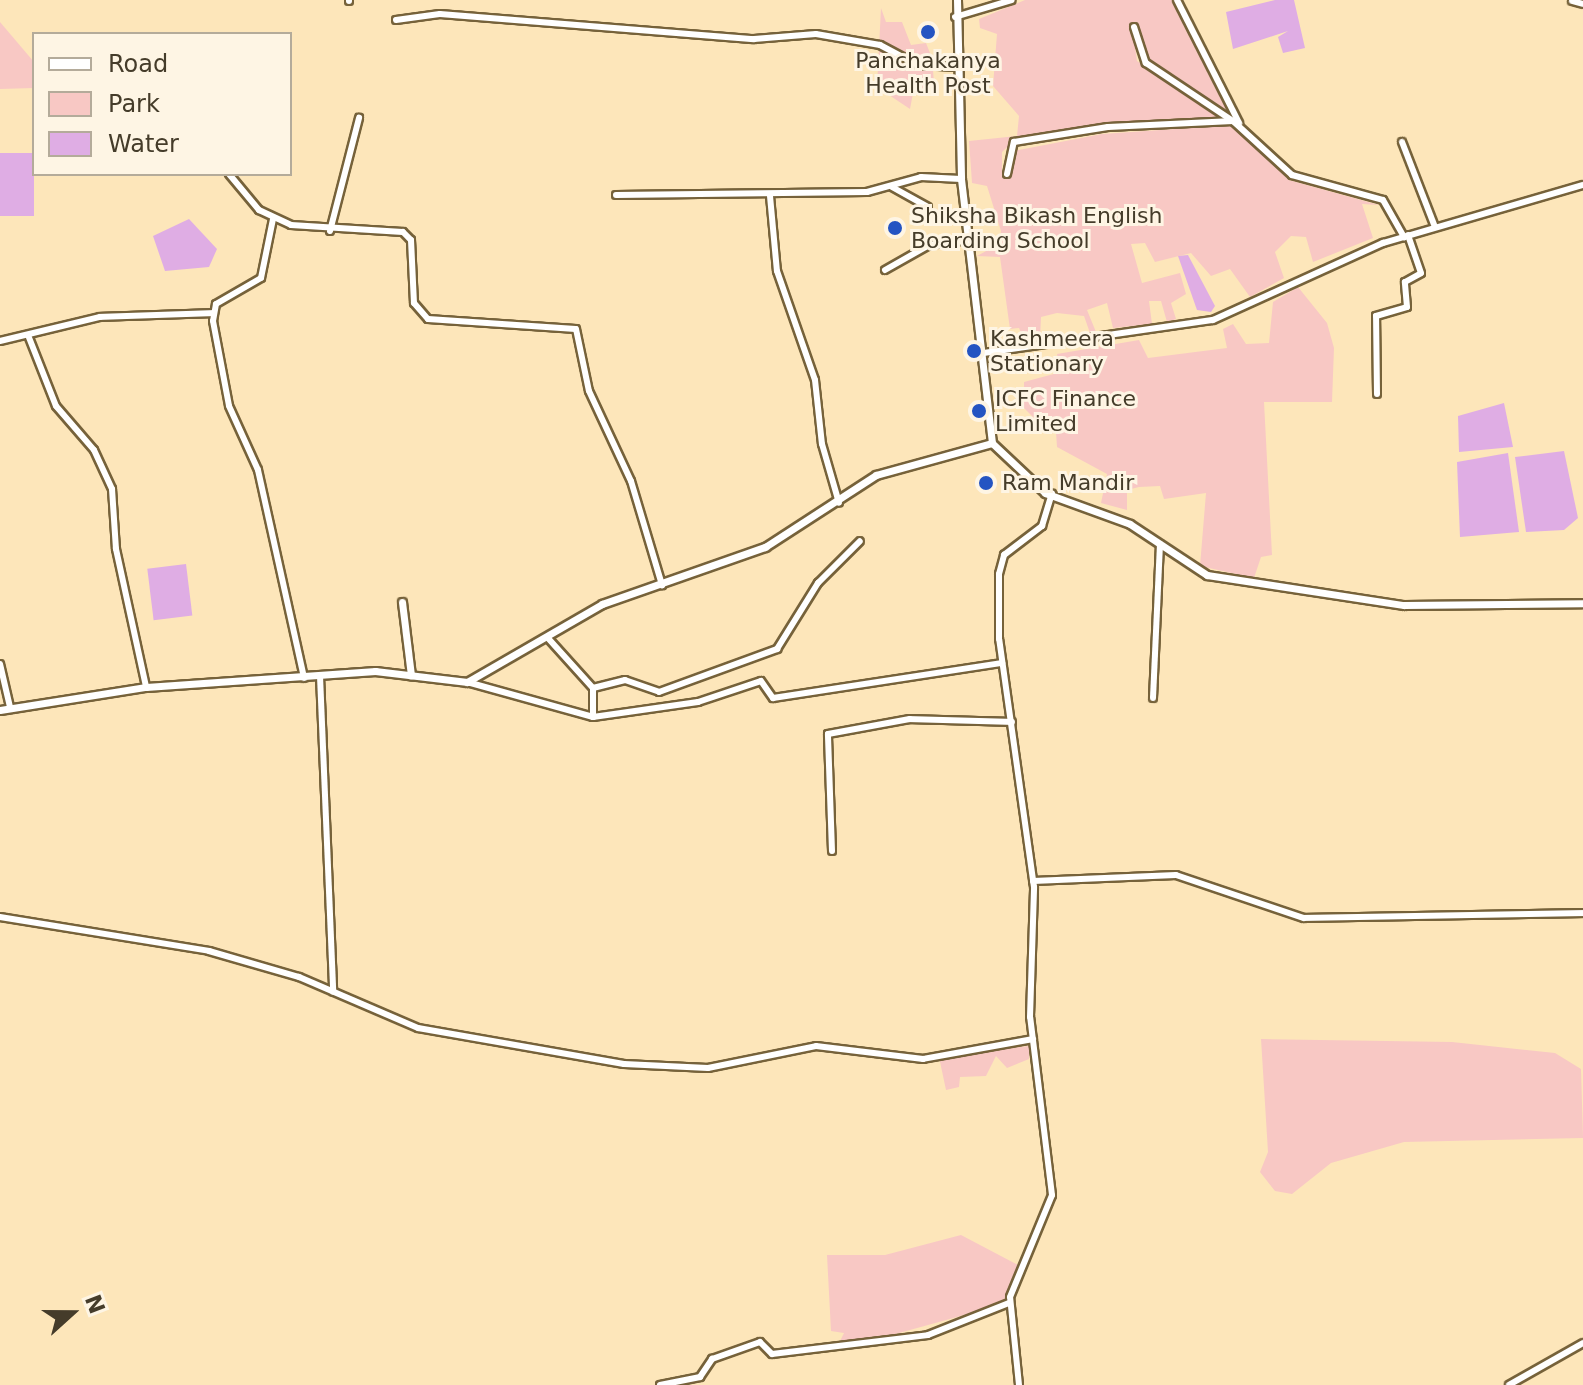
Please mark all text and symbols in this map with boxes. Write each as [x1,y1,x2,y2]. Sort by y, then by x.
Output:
marker: Panchakanya Health Post [917,21,939,43]
legend [32,32,292,176]
place label: Panchakanya Health Post [855,47,1001,98]
text: Road [108,50,168,78]
text: Park [108,90,160,118]
text: Water [108,130,179,158]
place label: Shiksha Bikash English Boarding School [911,202,1163,254]
marker: Shiksha Bikash English Boarding School [886,219,904,237]
place label: Kashmeera Stationary [990,325,1114,376]
marker: Kashmeera Stationary [965,342,983,360]
place label: ICFC Finance Limited [995,385,1136,436]
marker: ICFC Finance Limited [970,402,988,420]
place label: Ram Mandir [1002,470,1134,496]
marker: Ram Mandir [977,474,995,492]
north arrow [32,1273,112,1353]
text: N [80,1291,110,1317]

